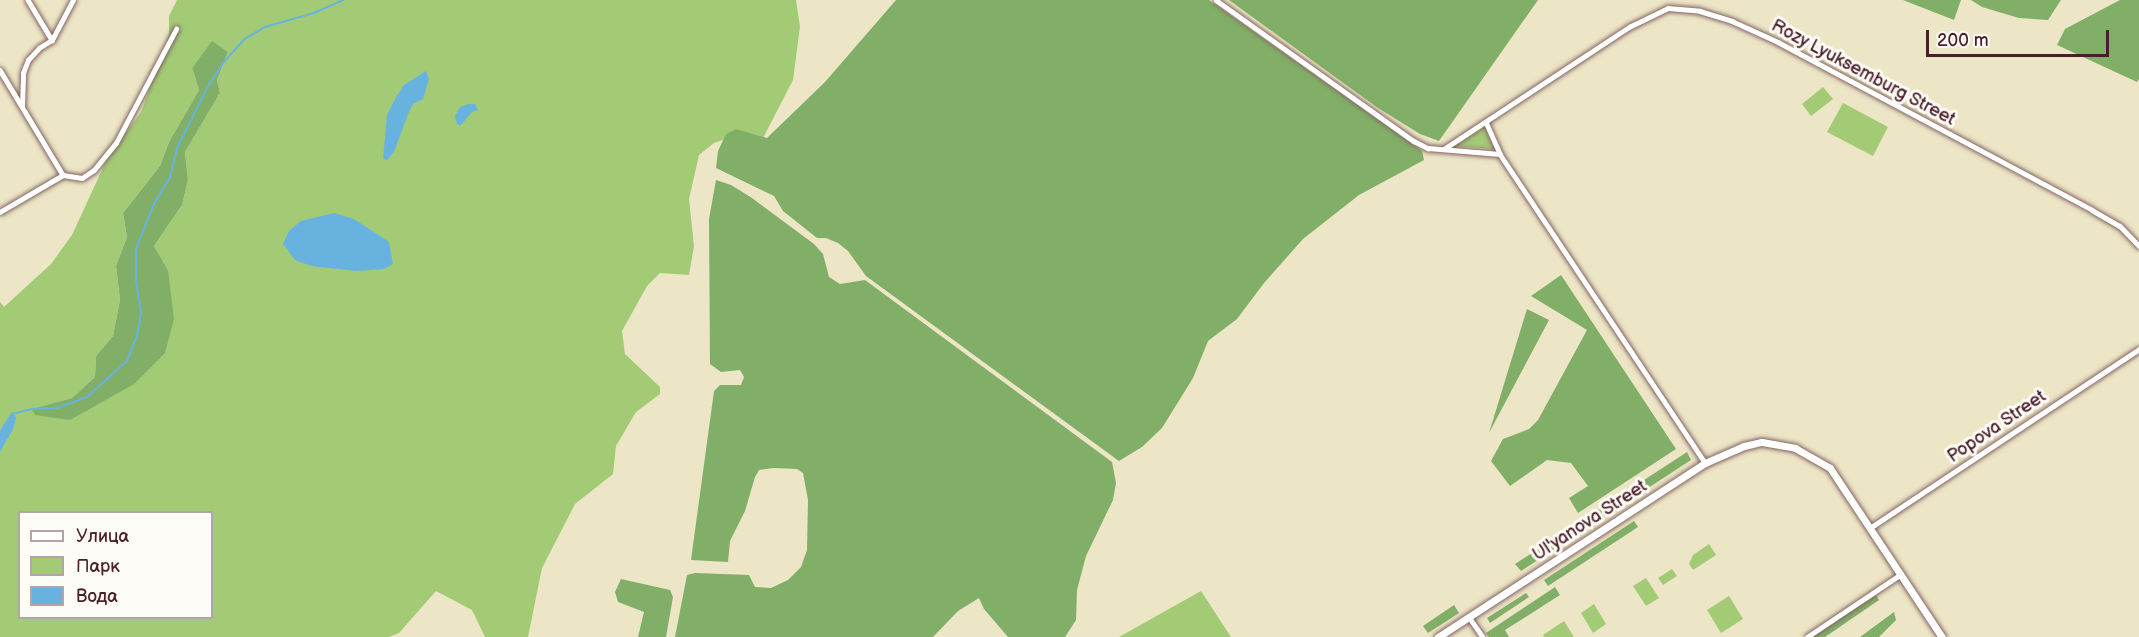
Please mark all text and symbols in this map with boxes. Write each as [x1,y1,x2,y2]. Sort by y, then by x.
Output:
street label: Rozy Lyuksemburg Street [1767,15,1959,131]
scale bar [1929,18,2112,56]
text: 200 m [1937,30,1989,51]
street label: Popova Street [1944,386,2050,468]
street label: Ul'yanova Street [1529,476,1651,566]
legend [18,511,213,619]
text: Улица [76,526,129,547]
text: Парк [76,556,120,577]
text: Вода [76,586,118,607]

